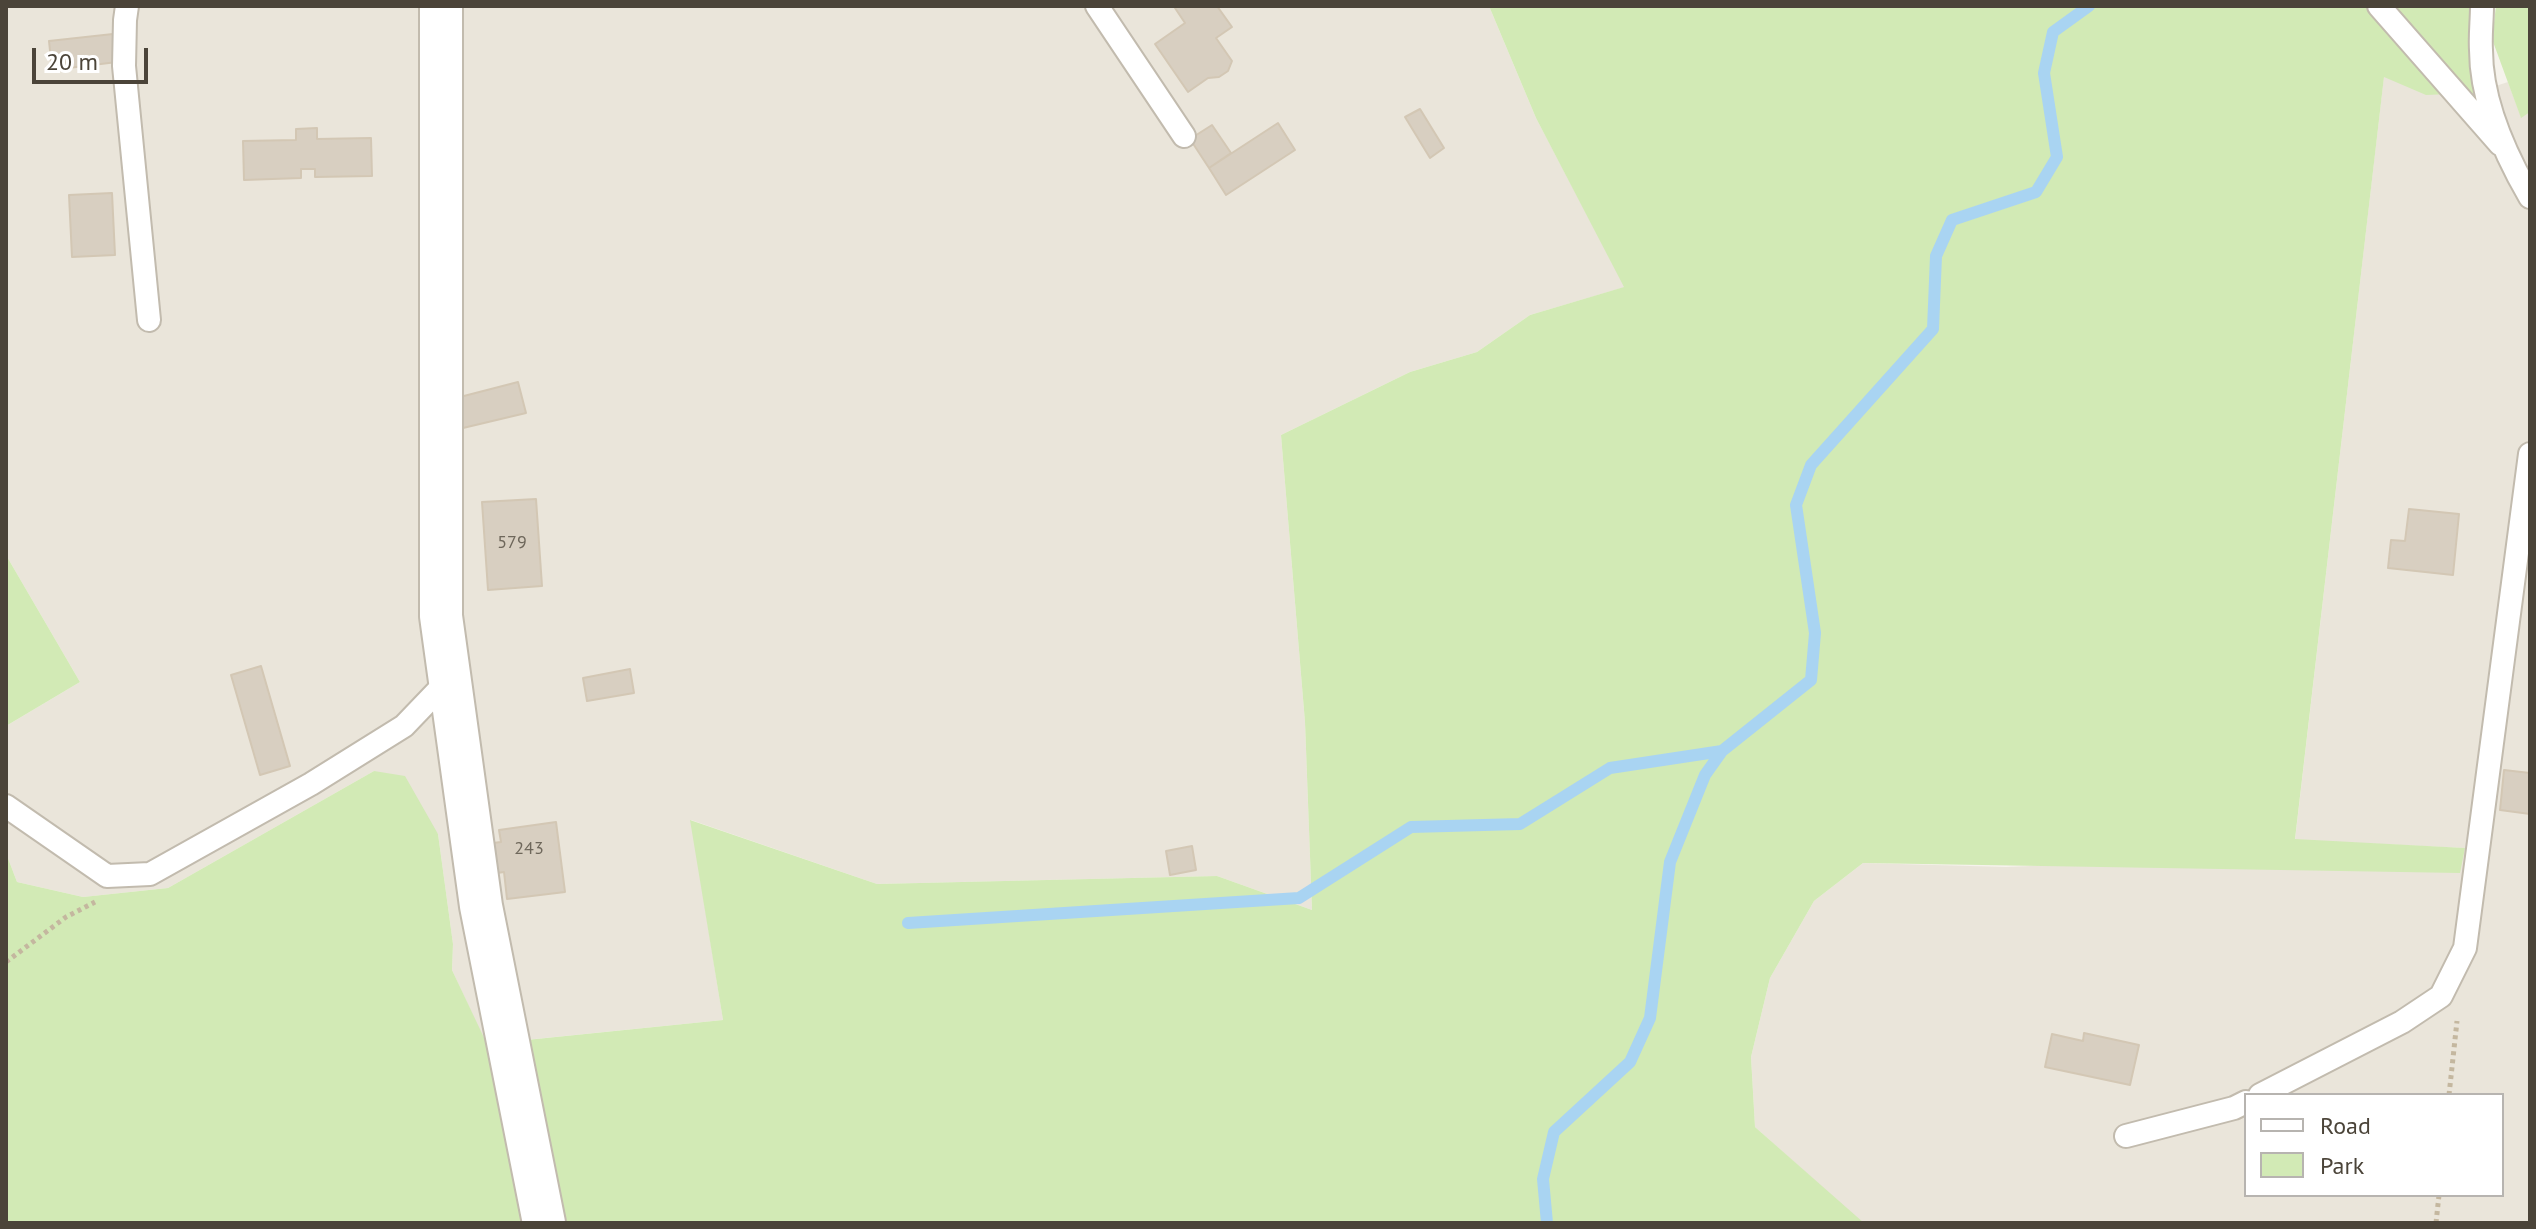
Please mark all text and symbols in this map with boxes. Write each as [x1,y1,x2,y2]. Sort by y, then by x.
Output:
scale bar [36,32,152,82]
text: 20 m [46,46,98,77]
house number: 579 [497,532,527,554]
house number: 243 [514,838,544,860]
legend [2244,1093,2504,1197]
text: Road [2320,1110,2371,1141]
text: Park [2320,1150,2364,1181]

